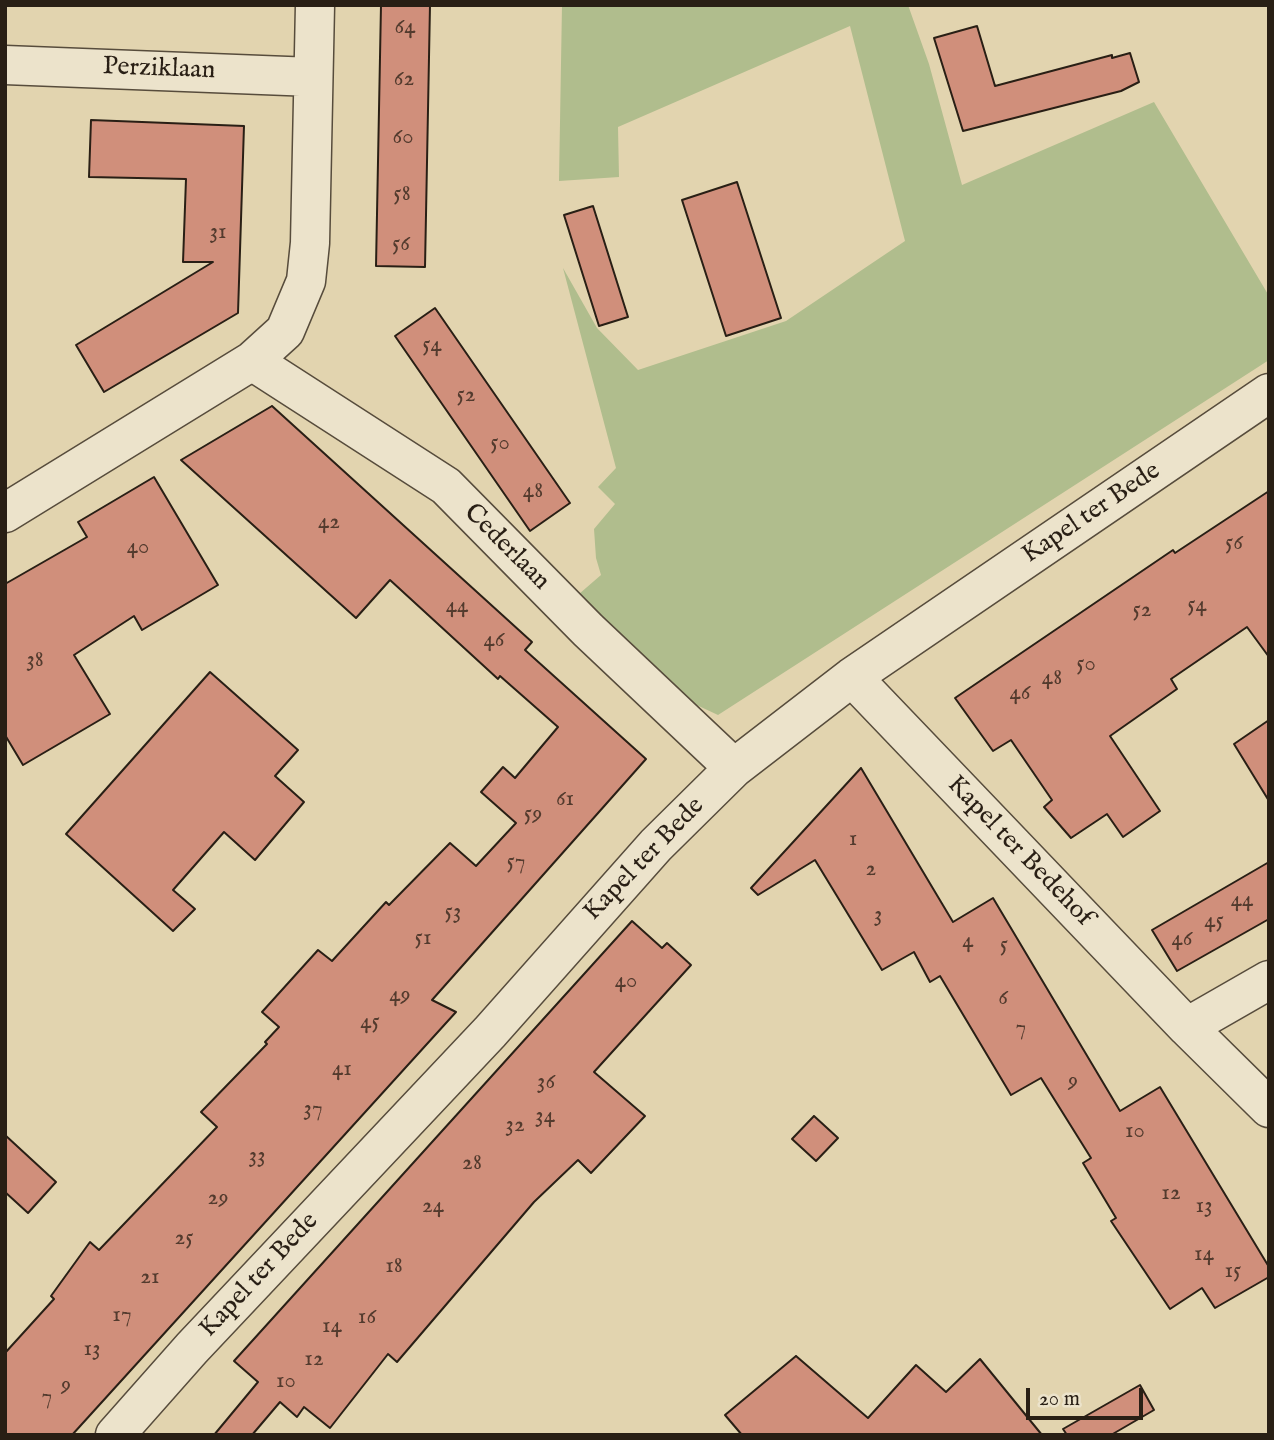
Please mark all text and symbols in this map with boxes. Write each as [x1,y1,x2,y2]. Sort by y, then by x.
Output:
house number: 64 [395,14,415,42]
street label: Perziklaan [102,52,216,88]
house number: 62 [394,66,414,94]
house number: 60 [392,124,414,152]
house number: 58 [393,181,411,209]
house number: 31 [209,219,227,247]
house number: 56 [392,231,410,259]
house number: 54 [422,332,442,360]
house number: 52 [456,382,476,410]
house number: 50 [490,430,510,458]
street label: Kapel ter Bede [1017,456,1167,572]
house number: 48 [523,478,543,506]
street label: Cederlaan [456,498,556,598]
house number: 42 [318,509,340,537]
house number: 56 [1225,530,1243,558]
house number: 40 [127,534,149,562]
house number: 54 [1187,592,1207,620]
house number: 44 [446,593,468,621]
house number: 52 [1132,597,1152,625]
house number: 46 [484,627,504,655]
house number: 38 [26,647,44,675]
house number: 50 [1076,651,1096,679]
house number: 48 [1042,665,1062,693]
house number: 46 [1010,680,1030,708]
street label: Kapel ter Bedehof [939,770,1099,934]
house number: 61 [556,786,574,814]
street label: Kapel ter Bede [578,792,712,928]
house number: 59 [524,801,542,829]
house number: 1 [849,826,857,854]
house number: 57 [506,849,526,877]
house number: 2 [866,856,876,884]
house number: 44 [1231,887,1253,915]
house number: 53 [445,899,461,927]
house number: 3 [874,902,882,930]
house number: 45 [1204,908,1224,936]
house number: 51 [415,925,431,953]
house number: 46 [1172,926,1192,954]
house number: 4 [962,928,974,956]
house number: 5 [1000,932,1008,960]
house number: 40 [615,968,637,996]
house number: 49 [389,982,411,1010]
house number: 6 [998,985,1008,1013]
house number: 45 [360,1009,380,1037]
house number: 7 [1016,1015,1026,1043]
house number: 41 [332,1056,352,1084]
house number: 9 [1068,1068,1078,1096]
house number: 36 [537,1069,555,1097]
house number: 37 [303,1096,323,1124]
house number: 34 [535,1103,555,1131]
house number: 32 [505,1112,525,1140]
house number: 10 [1125,1118,1145,1146]
house number: 33 [248,1143,266,1171]
house number: 28 [462,1150,482,1178]
house number: 12 [1161,1180,1181,1208]
house number: 29 [208,1185,228,1213]
house number: 24 [422,1193,444,1221]
house number: 13 [1195,1193,1213,1221]
street label: Kapel ter Bede [194,1207,326,1345]
house number: 25 [174,1225,194,1253]
house number: 14 [1194,1241,1214,1269]
house number: 18 [385,1253,403,1281]
house number: 15 [1225,1258,1241,1286]
house number: 21 [140,1264,160,1292]
house number: 17 [112,1302,132,1330]
house number: 16 [358,1304,376,1332]
house number: 14 [322,1313,342,1341]
house number: 13 [83,1336,101,1364]
house number: 12 [304,1346,324,1374]
house number: 10 [276,1368,296,1396]
house number: 9 [61,1372,71,1400]
scale bar [1029,1374,1146,1418]
house number: 7 [42,1384,52,1412]
text: 20 m [1039,1386,1080,1413]

